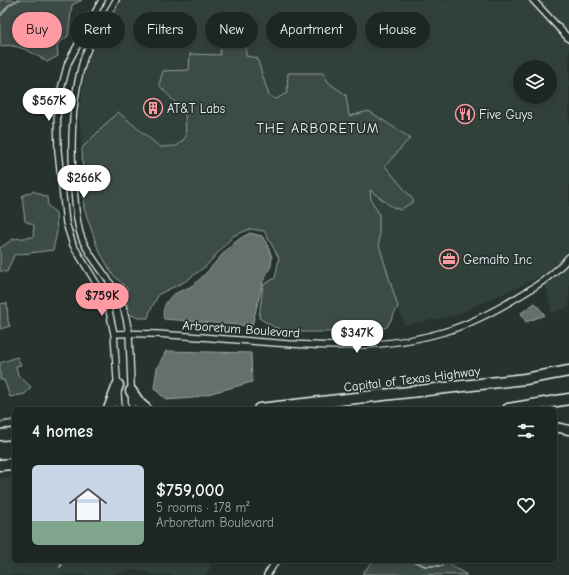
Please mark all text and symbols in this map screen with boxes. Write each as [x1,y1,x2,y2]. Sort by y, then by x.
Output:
chip: Buy [12,12,62,48]
chip: Rent [70,12,125,48]
chip: Filters [133,12,197,48]
chip: New [205,12,258,48]
chip: Apartment [266,12,357,48]
chip: House [365,12,430,48]
map controls [513,60,557,104]
button: layers [513,60,557,104]
pin: $567K [21,88,77,122]
text: $567K [32,93,66,108]
building icon: AT&T Labs [142,97,164,119]
place label: AT&T Labs [167,101,225,116]
restaurant icon: Five Guys [454,103,476,125]
place label: Five Guys [479,107,533,122]
district label: THE ARBORETUM [256,120,380,137]
pin: $266K [56,165,112,199]
text: $266K [66,170,102,185]
office icon: Gemalto Inc [438,248,460,270]
place label: Gemalto Inc [463,252,532,267]
pin: $759K [74,283,130,317]
text: $759K [85,288,119,303]
street label: Arboretum Boulevard [182,317,300,341]
pin: $347K [329,320,385,354]
text: $347K [340,325,374,340]
street label: Capital of Texas Highway [343,363,481,395]
icon: filters [515,420,537,442]
text: 4 homes [32,422,93,441]
icon: home [64,481,112,529]
text: $759,000 [156,481,224,500]
icon: heart [515,494,537,516]
text: 5 rooms · 178 m² [156,500,249,515]
text: Arboretum Boulevard [156,515,274,530]

